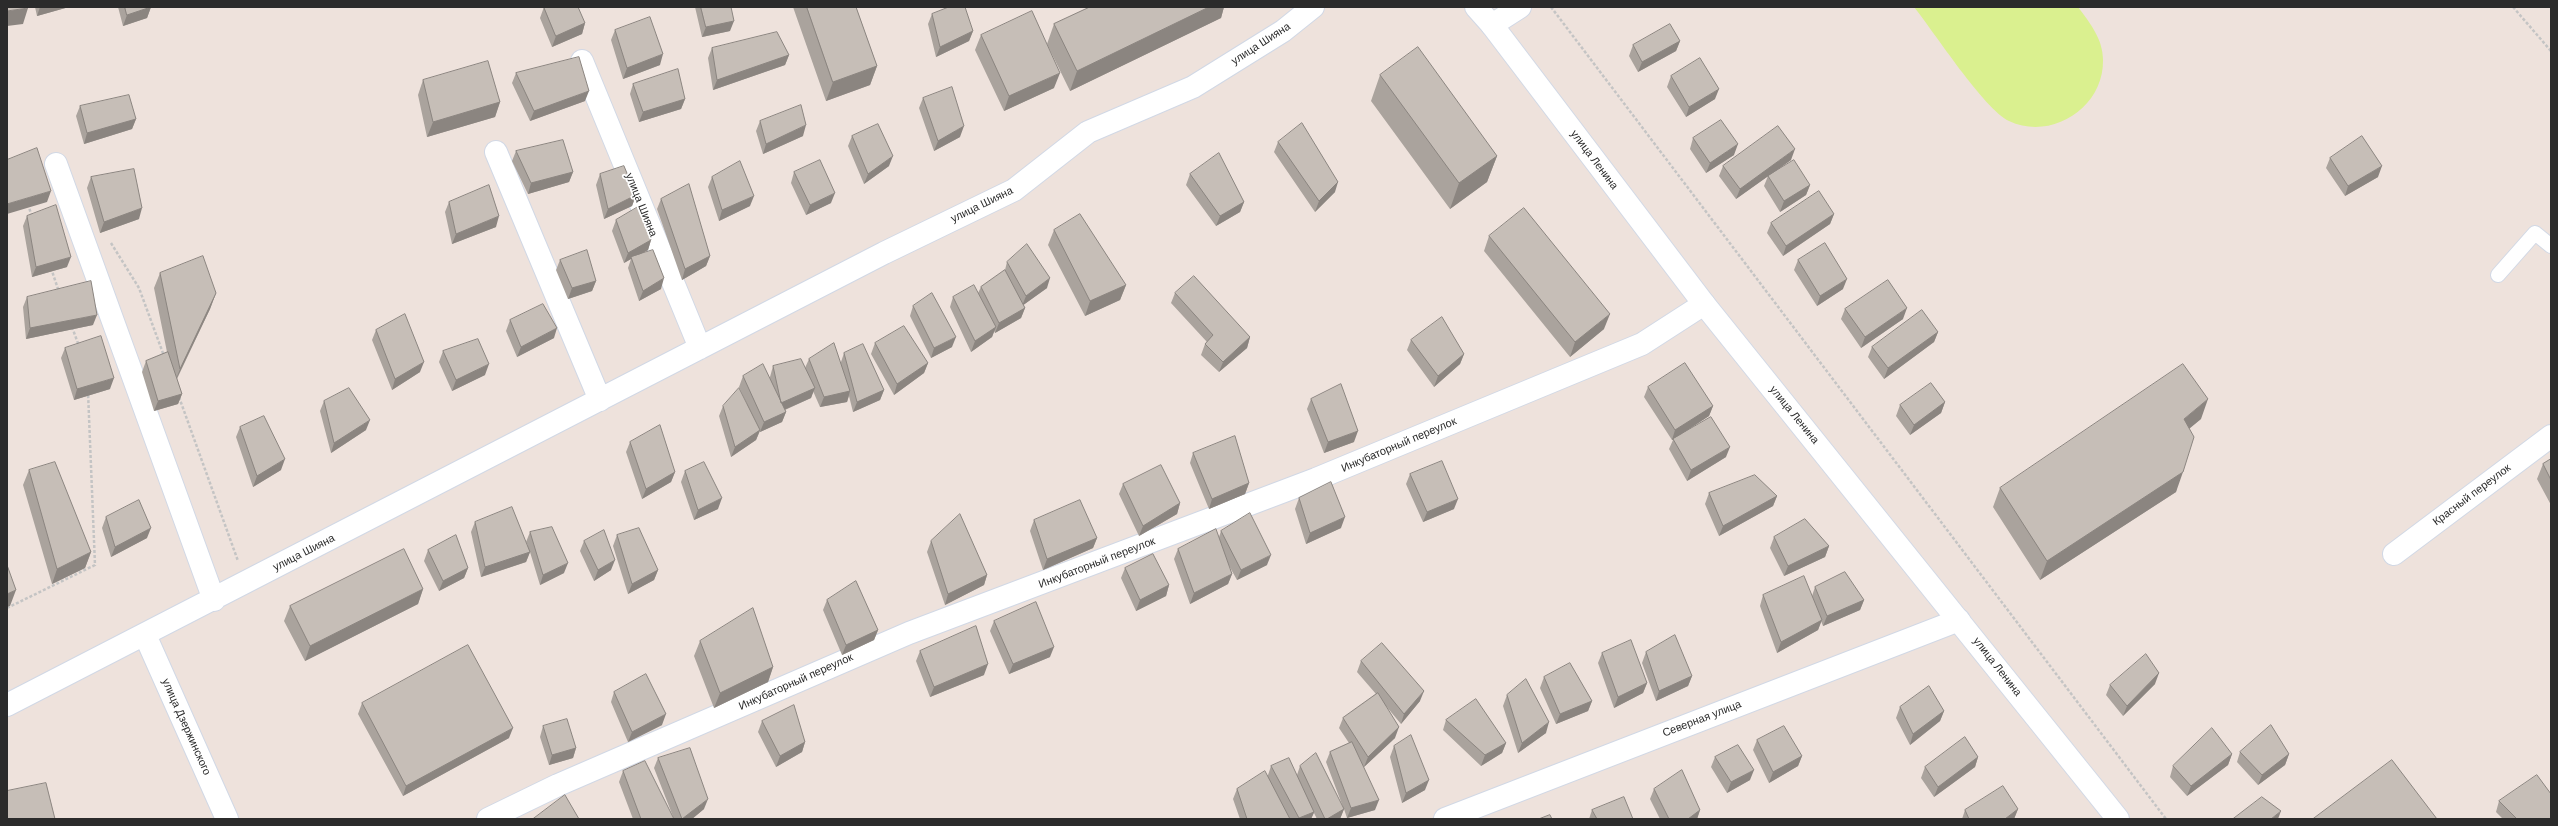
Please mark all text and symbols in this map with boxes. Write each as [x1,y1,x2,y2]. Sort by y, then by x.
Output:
street label: улица Шияна [1229,20,1293,68]
street label: улица Ленина [1567,128,1621,192]
street label: улица Шияна [622,171,660,239]
street label: улица Шияна [949,184,1015,226]
street label: улица Ленина [1767,383,1821,447]
street label: Инкубаторный переулок [1339,415,1459,475]
street label: Красный переулок [2430,461,2514,529]
street label: улица Шияна [271,532,337,574]
street label: Инкубаторный переулок [1037,535,1157,591]
street label: улица Ленина [1970,635,2024,699]
street label: Инкубаторный переулок [737,651,855,713]
street label: улица Дзержинского [159,677,213,777]
street label: Северная улица [1661,698,1743,740]

